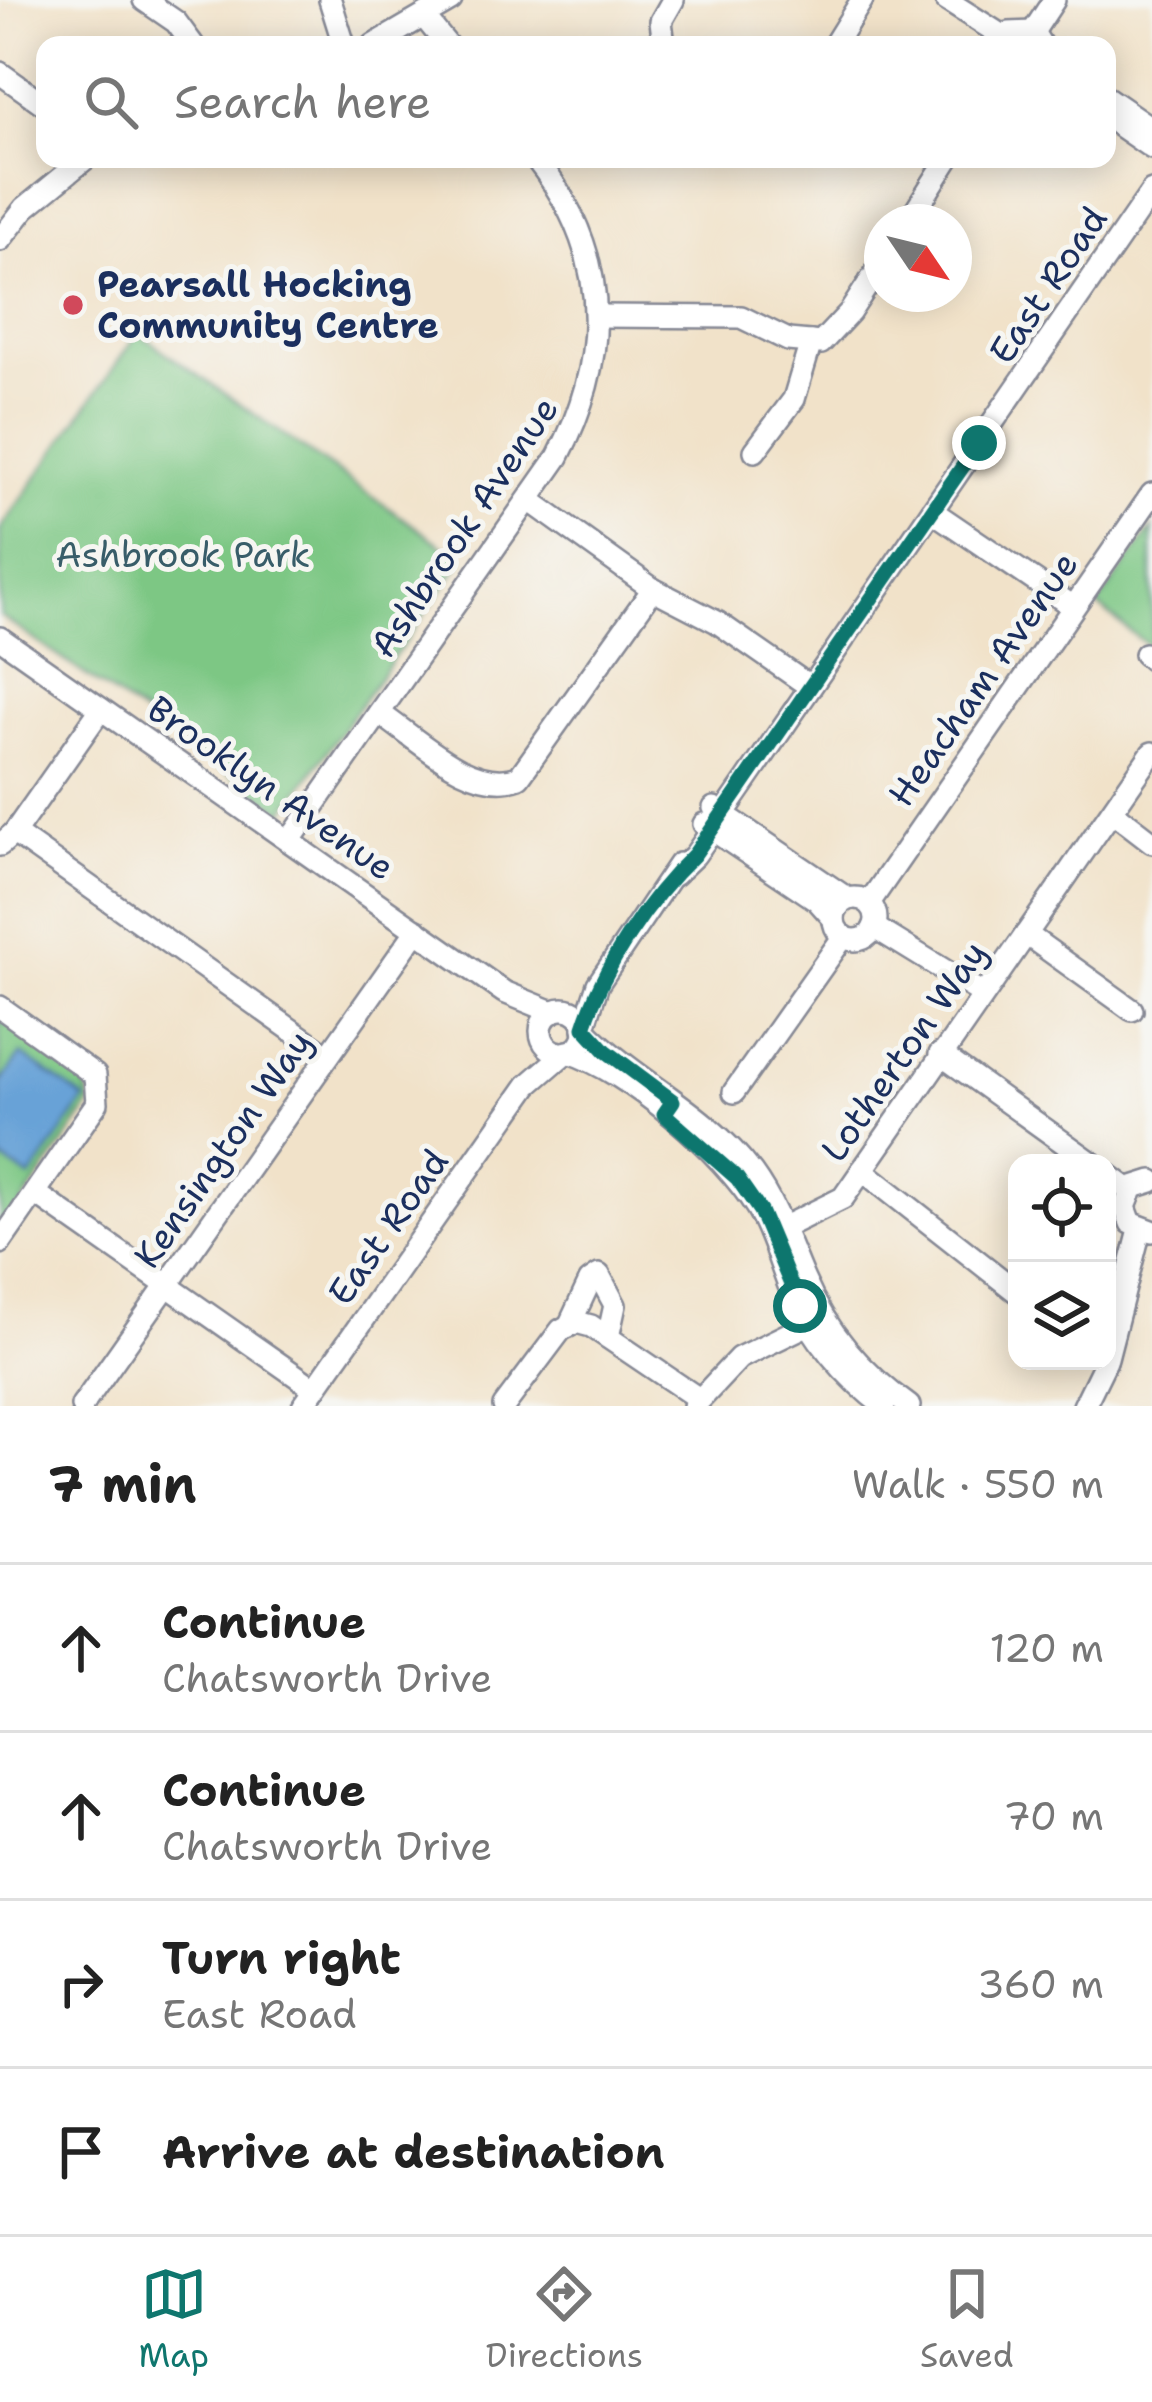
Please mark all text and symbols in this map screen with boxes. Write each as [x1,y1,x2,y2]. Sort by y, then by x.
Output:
search box [36,36,1116,168]
icon: search [78,69,144,135]
text: Search here [174,72,431,132]
street label: East Road [977,197,1119,373]
north arrow [864,204,972,312]
place label: Pearsall Hocking Community Centre [97,260,439,350]
marker: Pearsall Hocking Community Centre [60,292,86,318]
street label: Ashbrook Avenue [359,387,569,667]
route end [952,416,1006,470]
park label: Ashbrook Park [56,530,310,579]
street label: Heacham Avenue [877,542,1089,816]
street label: Brooklyn Avenue [138,684,404,892]
street label: Lotherton Way [810,931,998,1171]
street label: Kensington Way [123,1020,323,1278]
street label: East Road [316,1139,460,1315]
map controls [1008,1154,1116,1370]
button: locate [1008,1154,1116,1262]
button: layers [1008,1262,1116,1370]
route start [773,1279,827,1333]
text: 7 min [48,1450,197,1518]
text: Walk · 550 m [852,1458,1104,1510]
text: Continue [162,1592,366,1652]
icon: ahead [48,1615,114,1681]
text: 120 m [989,1622,1104,1674]
text: Chatsworth Drive [162,1652,492,1704]
text: Continue [162,1760,366,1820]
icon: ahead [48,1783,114,1849]
text: 70 m [1003,1790,1104,1842]
text: Chatsworth Drive [162,1820,492,1872]
text: Turn right [162,1928,401,1988]
icon: right [48,1951,114,2017]
text: 360 m [977,1958,1104,2010]
text: East Road [162,1988,357,2040]
icon: arrive [48,2119,114,2185]
text: Arrive at destination [162,2122,665,2182]
tab: Map [138,2261,209,2378]
tab: Directions [486,2261,643,2378]
tab: Saved [920,2261,1014,2378]

